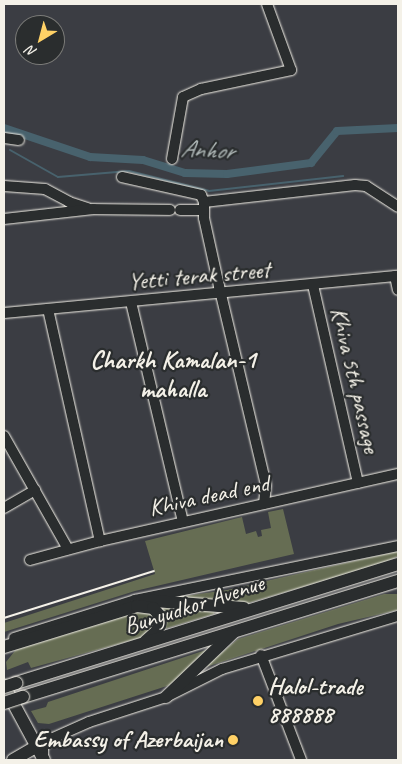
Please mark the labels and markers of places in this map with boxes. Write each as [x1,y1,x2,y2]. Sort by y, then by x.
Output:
place label: Halol-trade 888888 [268,673,362,729]
marker: Halol-trade 888888 [252,695,264,707]
place label: Embassy of Azerbaijan [34,726,223,754]
marker: Embassy of Azerbaijan [227,734,239,746]

